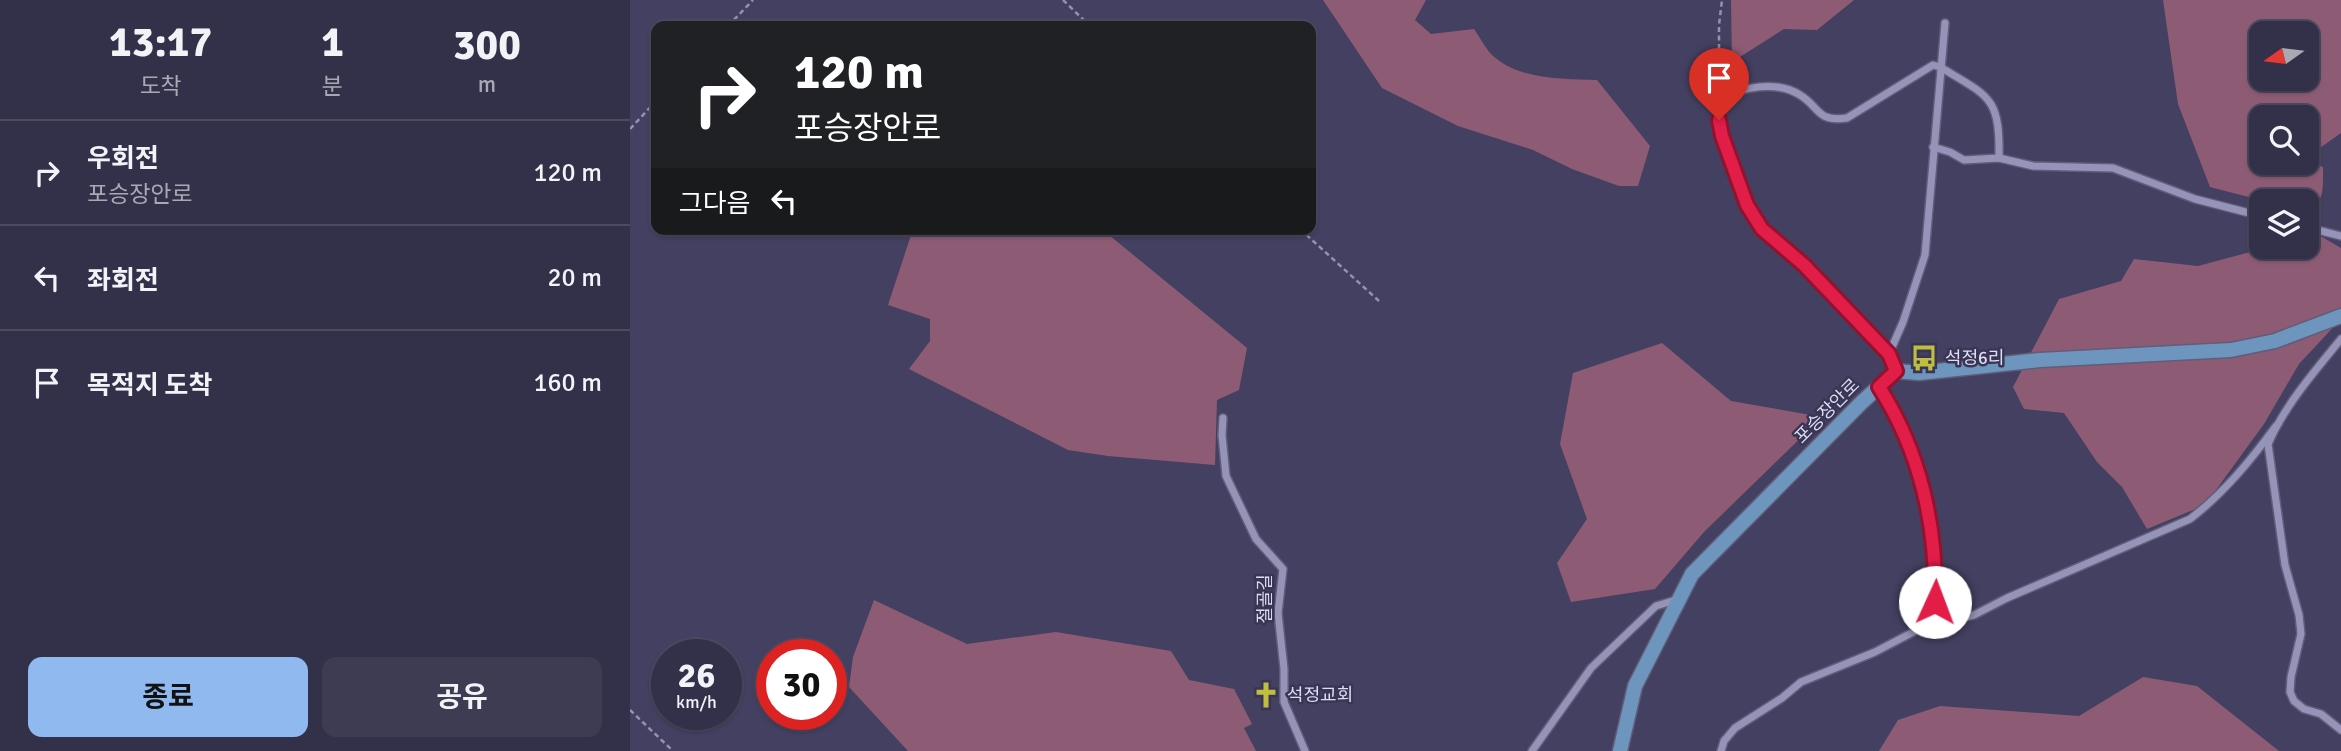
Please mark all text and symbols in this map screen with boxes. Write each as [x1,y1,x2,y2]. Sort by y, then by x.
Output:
text: 13:17 [109,17,212,68]
text: 1 [321,17,344,68]
text: 300 [453,20,521,71]
north arrow [2249,21,2319,91]
map controls [2249,21,2319,259]
text: 120 m [794,42,924,102]
pin [1689,48,1749,120]
icon: right [679,49,770,140]
icon: arrive [1700,59,1738,97]
text: m [478,70,496,99]
text: 도착 [139,72,182,101]
text: 분 [322,72,343,101]
button: search [2249,105,2319,175]
text: 포승장안로 [794,109,941,148]
text: 우회전 [87,143,159,175]
icon: right [28,154,66,192]
text: 120 m [533,157,602,189]
text: 포승장안로 [87,180,193,209]
icon: left [765,182,803,220]
text: 그다음 [679,188,751,220]
button: layers [2249,189,2319,259]
icon: left [28,259,66,297]
text: 20 m [547,262,602,294]
text: 좌회전 [87,265,159,297]
bus stop icon: 석정6리 [1909,343,1939,373]
place label: 석정6리 [1945,347,2004,369]
icon: arrive [28,364,66,402]
text: 160 m [533,367,602,399]
text: 목적지 도착 [87,370,212,402]
street label: 포승장안로 [1790,374,1864,448]
position arrow [1898,565,1972,639]
street label: 절골길 [1254,574,1276,624]
speed limit sign: 30 [756,639,847,730]
text: 26 [678,654,715,697]
button: 종료 [28,657,308,737]
button: 공유 [322,657,602,737]
church icon: 석정교회 [1251,680,1281,710]
place label: 석정교회 [1287,684,1353,706]
text: km/h [676,691,717,713]

